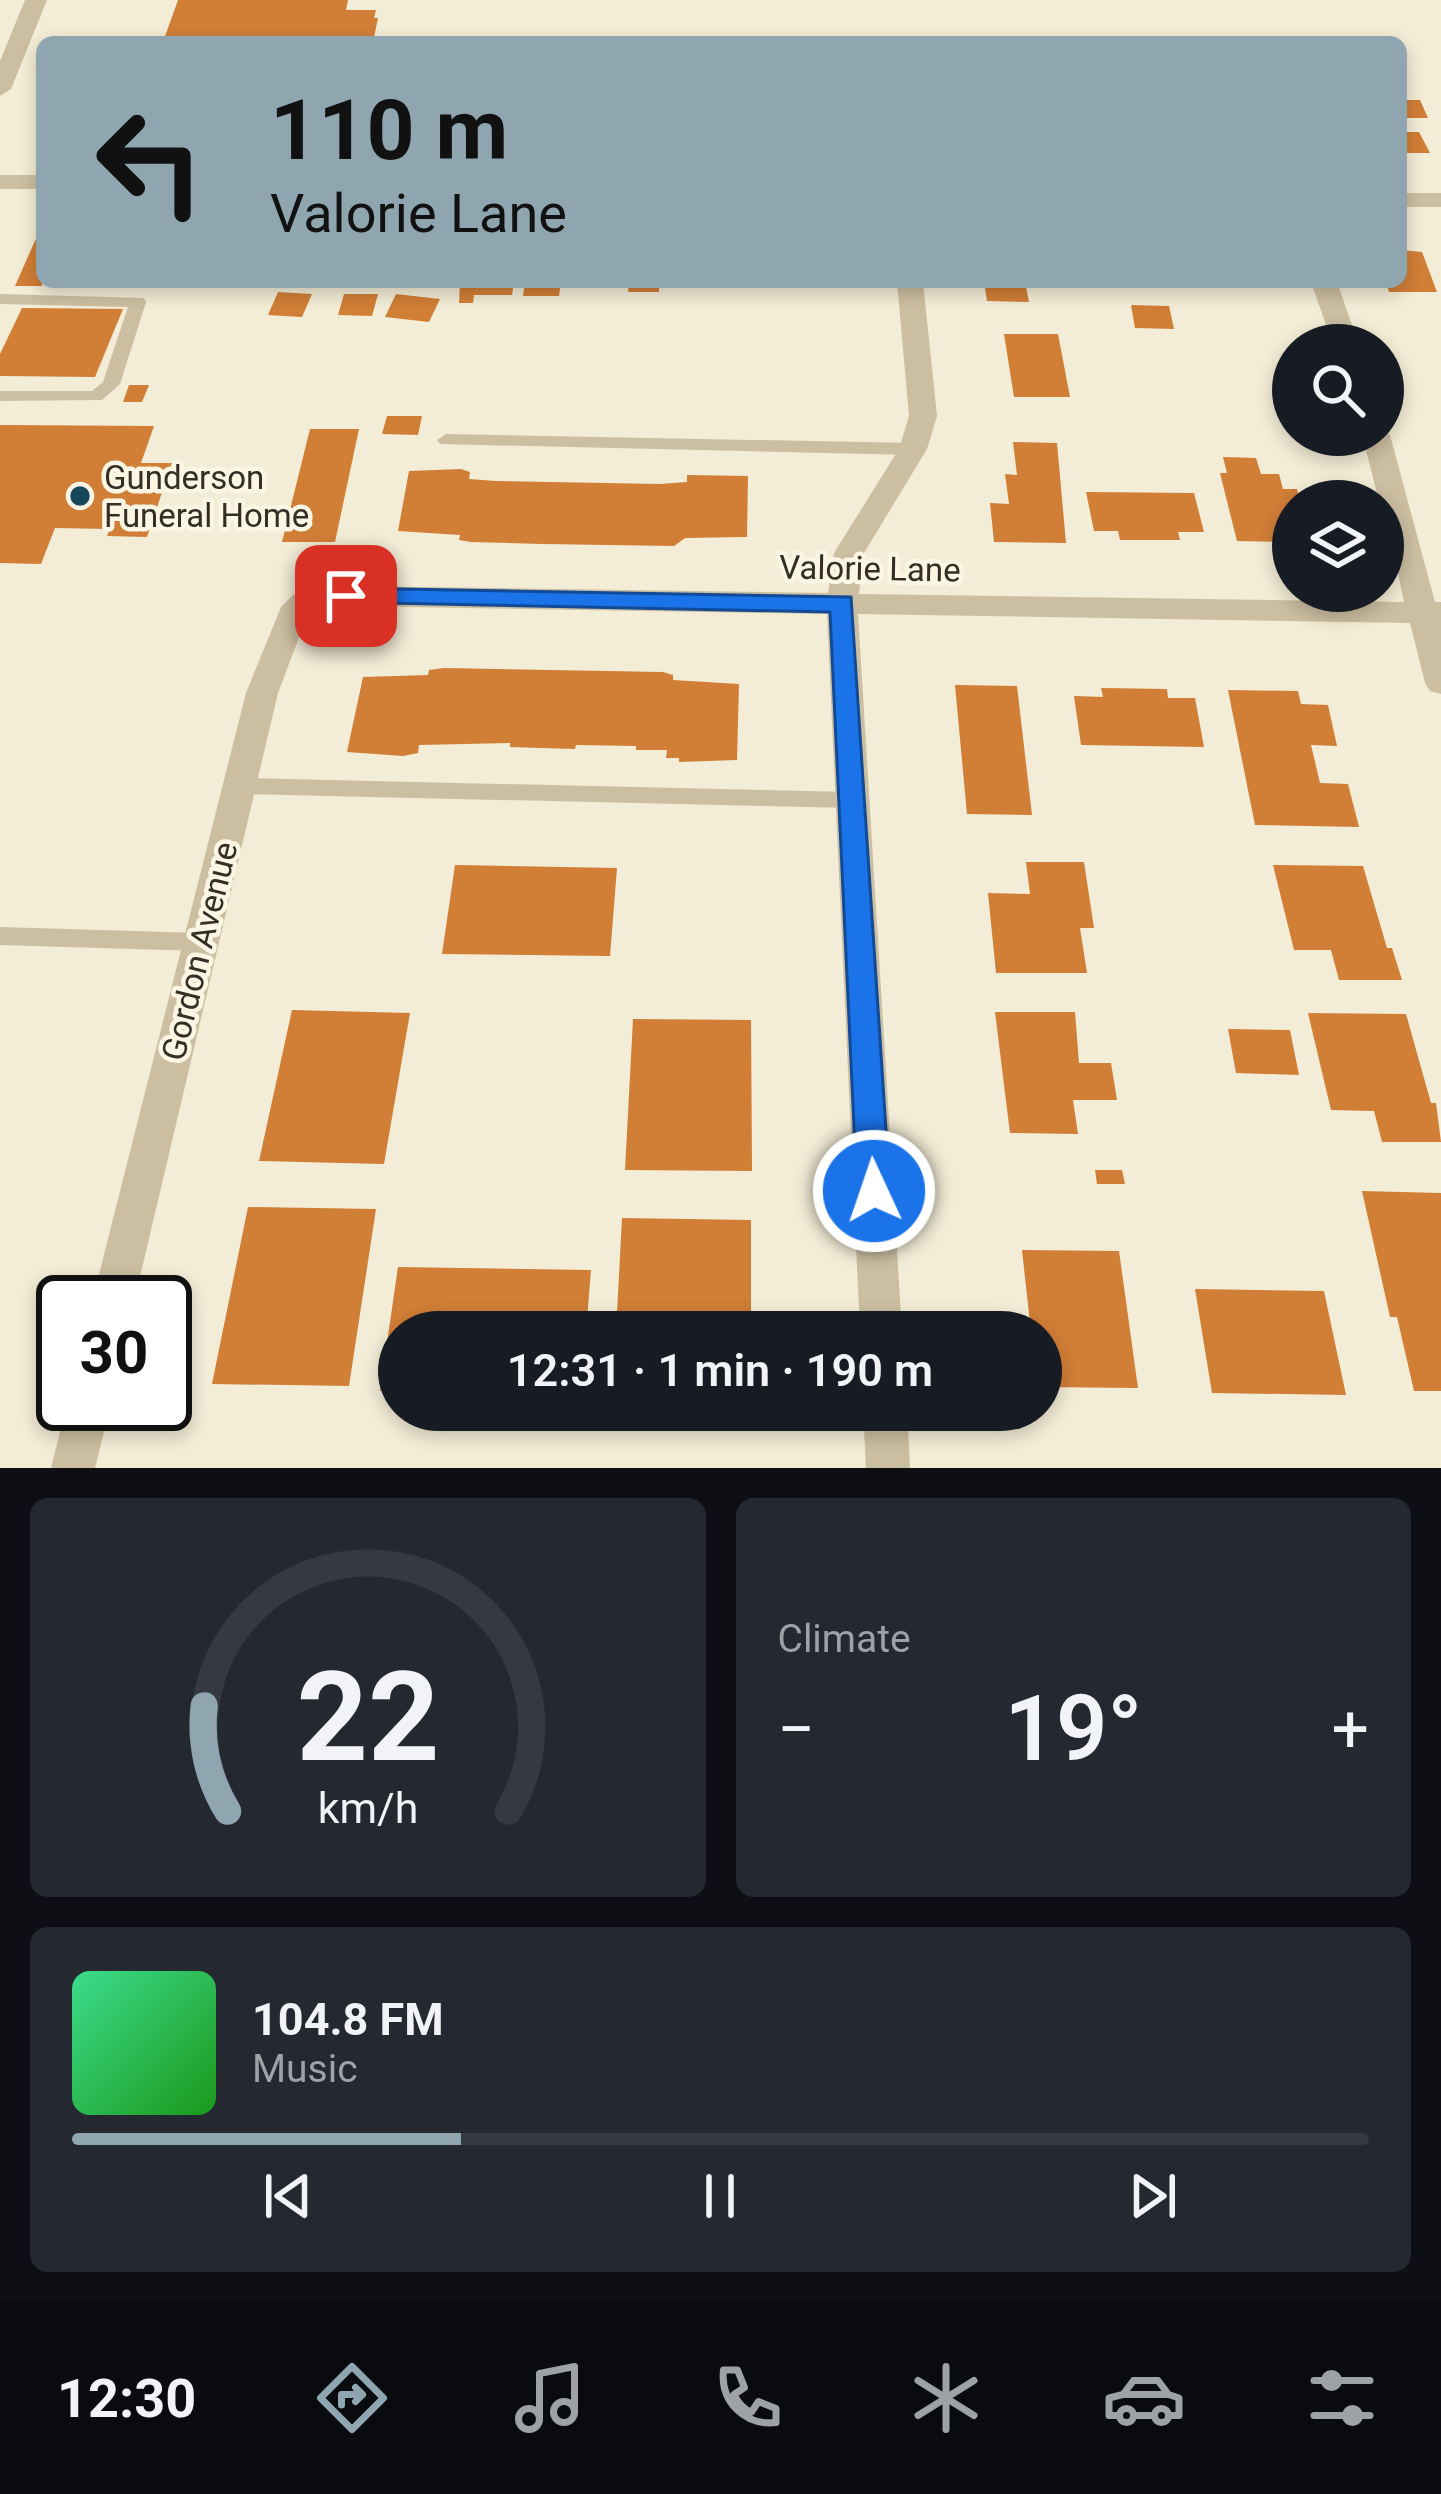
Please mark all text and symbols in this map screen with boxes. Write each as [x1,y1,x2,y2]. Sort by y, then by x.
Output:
text: 110 m [270,81,508,180]
icon: left [72,84,228,240]
text: Valorie Lane [270,182,567,245]
map controls [1272,324,1404,612]
button: search [1272,324,1404,456]
place label: Gunderson Funeral Home [104,458,309,535]
button: layers [1272,480,1404,612]
marker: Gunderson Funeral Home [67,483,93,509]
pin [295,545,397,647]
street label: Valorie Lane [779,547,961,590]
icon: arrive [313,563,379,629]
street label: Gordon Avenue [153,838,245,1064]
position arrow [811,1128,937,1254]
speed limit sign: 30 [36,1275,192,1431]
text: 12:31 · 1 min · 190 m [507,1344,933,1397]
text: Climate [778,1616,911,1662]
text: 22 [296,1644,439,1790]
text: 19° [1005,1677,1142,1782]
text: − [778,1691,815,1768]
text: + [1332,1691,1369,1768]
text: km/h [317,1782,418,1832]
text: 104.8 FM [252,1993,444,2046]
text: Music [252,2046,358,2092]
icon: previous [255,2163,321,2229]
icon: pause [687,2163,753,2229]
icon: next [1120,2163,1186,2229]
icon: directions [310,2356,394,2440]
icon: music [508,2356,592,2440]
icon: phone [706,2356,790,2440]
icon: climate [904,2356,988,2440]
icon: car [1102,2356,1186,2440]
icon: filters [1300,2356,1384,2440]
text: 12:30 [57,2367,196,2430]

